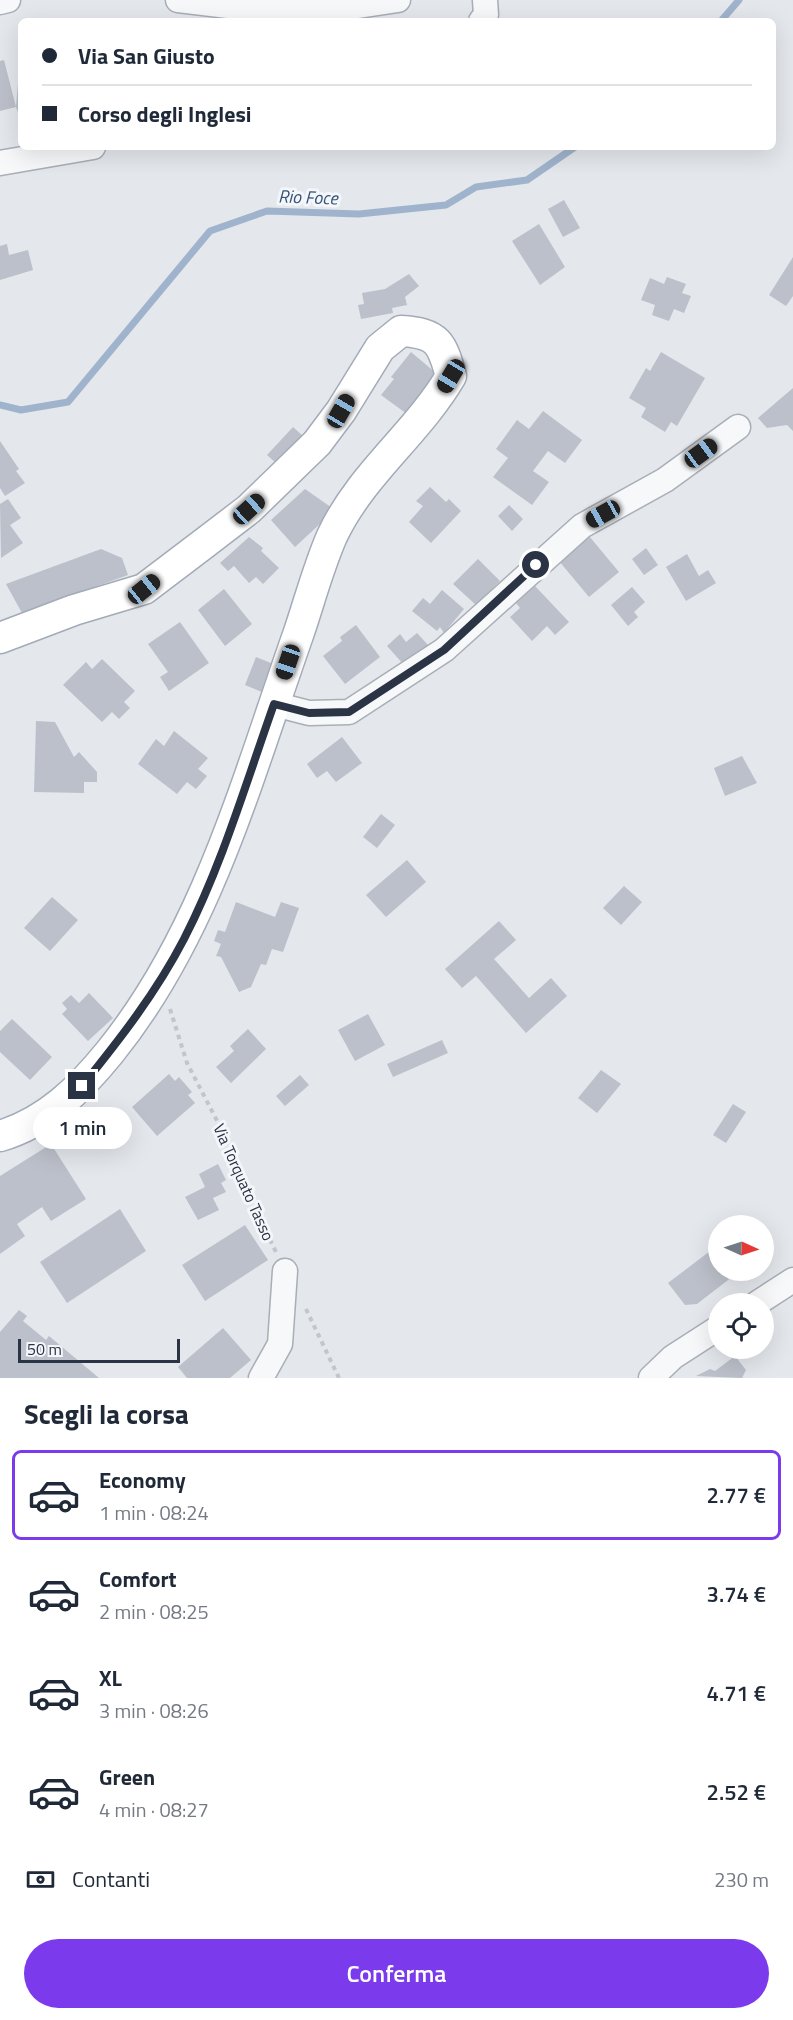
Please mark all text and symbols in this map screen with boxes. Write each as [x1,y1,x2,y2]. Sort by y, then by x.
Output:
text: Via San Giusto [78,39,215,73]
text: Corso degli Inglesi [78,97,252,131]
water label: Rio Foce [278,182,340,212]
car [434,356,468,396]
car [324,391,358,431]
car [681,435,721,471]
car [230,490,268,528]
car [583,497,623,531]
route start [522,551,549,578]
car [124,571,164,607]
car [274,642,302,682]
route end [68,1072,95,1099]
callout: 1 min [32,1107,132,1149]
text: 1 min [58,1112,107,1143]
street label: Via Torquato Tasso [207,1120,281,1244]
north arrow [708,1215,774,1281]
map controls [708,1215,774,1359]
button: locate [708,1293,774,1359]
scale bar [18,1336,180,1364]
text: 50 m [27,1337,62,1361]
text: Scegli la corsa [24,1393,189,1434]
text: Economy [99,1463,186,1497]
icon: car [27,1468,81,1522]
text: 2.77 € [707,1478,766,1512]
text: 1 min · 08:24 [99,1497,209,1528]
text: Comfort [99,1562,177,1596]
icon: car [27,1567,81,1621]
text: 3.74 € [707,1577,766,1611]
text: 2 min · 08:25 [99,1596,209,1627]
text: XL [99,1661,122,1695]
icon: car [27,1666,81,1720]
text: 4.71 € [707,1676,766,1710]
text: 3 min · 08:26 [99,1695,209,1726]
text: Green [99,1760,155,1794]
icon: car [27,1765,81,1819]
text: 2.52 € [707,1775,766,1809]
text: 4 min · 08:27 [99,1794,209,1825]
text: Contanti [72,1862,150,1896]
icon: cash [24,1863,57,1896]
text: 230 m [714,1864,769,1895]
button: Conferma [24,1939,769,2008]

